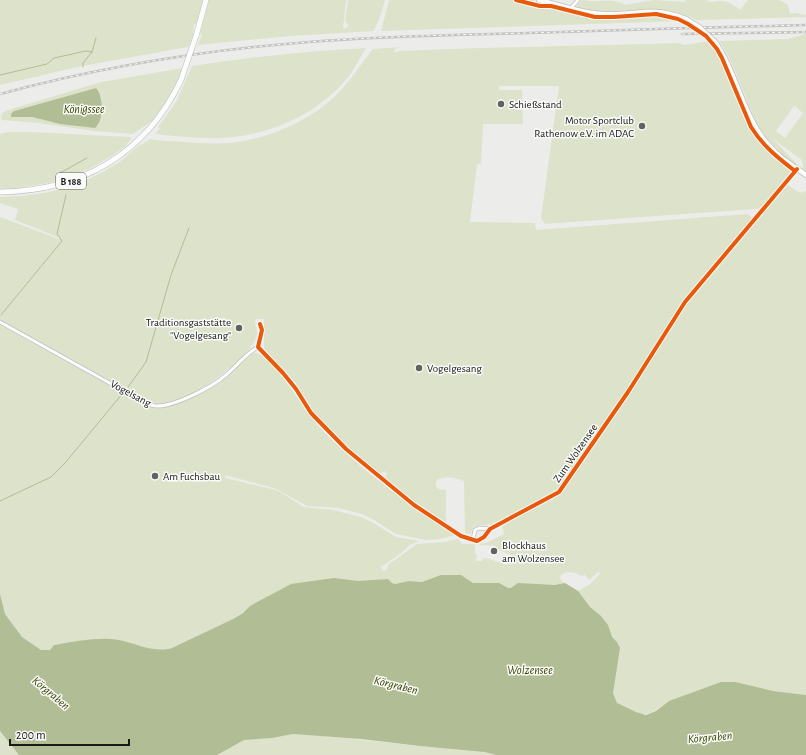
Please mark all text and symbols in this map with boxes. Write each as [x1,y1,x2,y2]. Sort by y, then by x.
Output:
marker: Schießstand [496,99,506,109]
place label: Schießstand [509,99,562,110]
water label: Königssee [63,103,105,115]
place label: Motor Sportclub Rathenow e.V. im ADAC [534,115,634,139]
marker: Motor Sportclub Rathenow e.V. im ADAC [637,121,647,131]
road number: B 188 [56,173,86,189]
place label: Traditionsgaststätte "Vogelgesang" [146,317,231,341]
marker: Traditionsgaststätte "Vogelgesang" [234,323,244,333]
marker: Vogelgesang [414,363,424,373]
place label: Vogelgesang [427,363,482,374]
street label: Vogelsang [109,378,153,409]
street label: Zum Wolzensee [551,422,600,485]
marker: Am Fuchsbau [150,471,160,481]
place label: Am Fuchsbau [163,471,220,482]
place label: Blockhaus am Wolzensee [502,540,564,564]
marker: Blockhaus am Wolzensee [489,546,499,556]
water label: Wolzensee [507,664,553,676]
water label: Körgraben [30,674,72,712]
water label: Körgraben [373,674,419,696]
scale bar [10,721,129,747]
text: 200 m [16,729,46,741]
water label: Körgraben [687,729,733,745]

